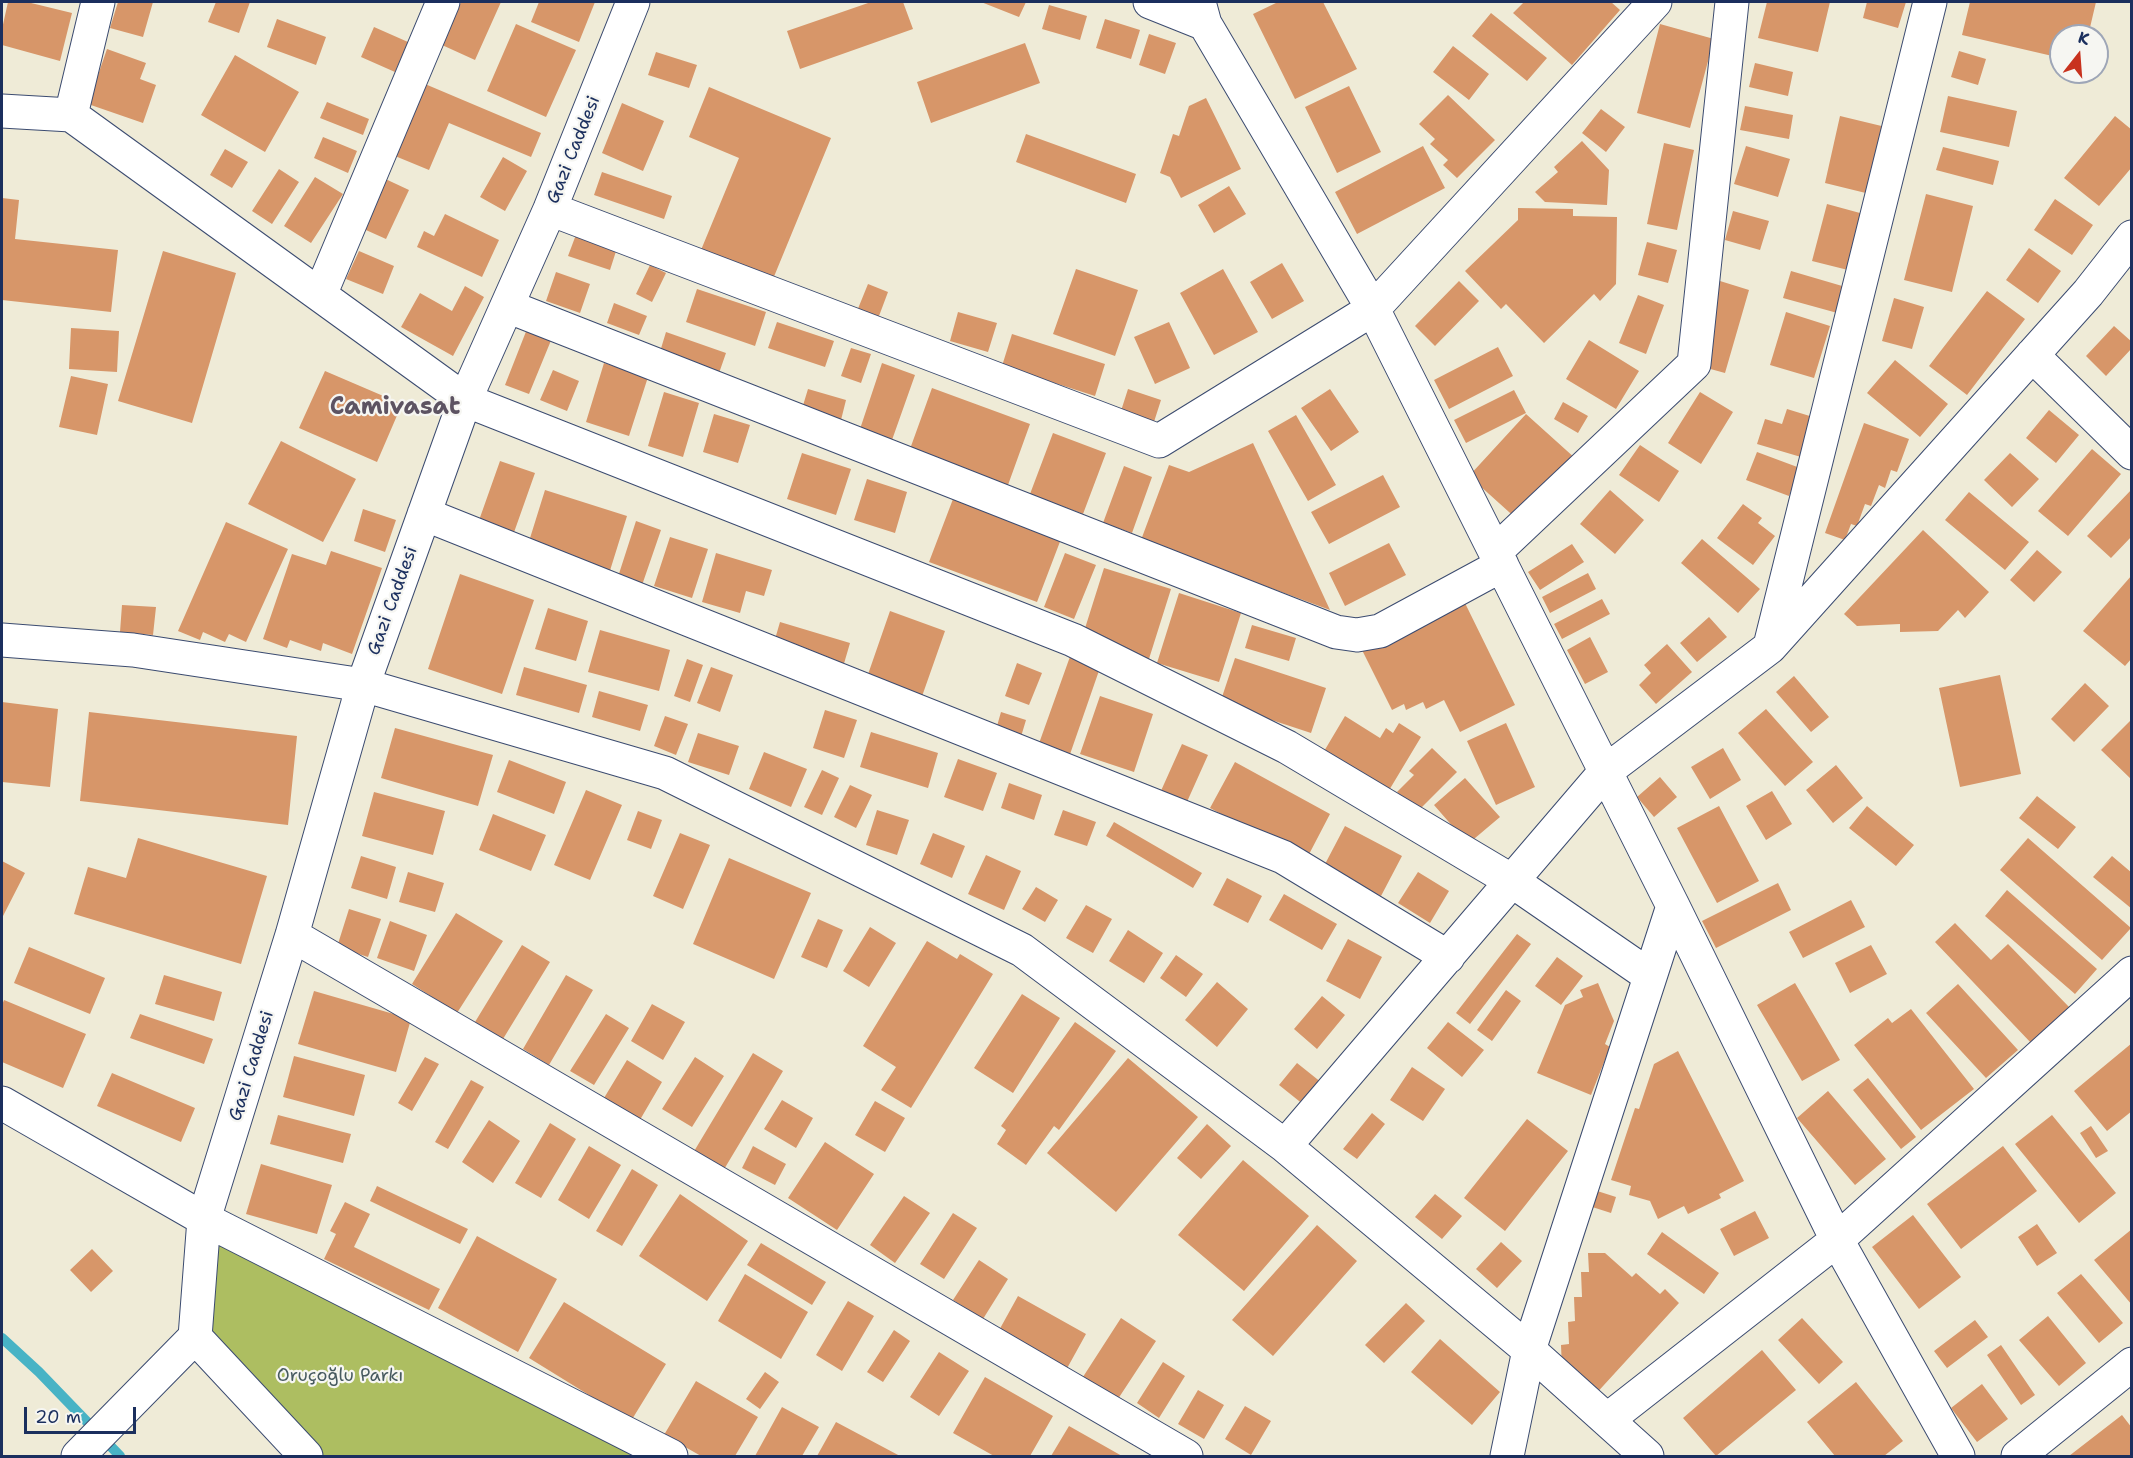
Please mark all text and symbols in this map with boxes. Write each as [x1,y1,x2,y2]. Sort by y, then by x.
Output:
north arrow [2049,24,2109,84]
text: K [2076,27,2092,50]
street label: Gazi Caddesi [543,93,605,207]
district label: Camivasat [330,394,460,422]
street label: Gazi Caddesi [363,544,423,658]
street label: Gazi Caddesi [225,1008,279,1124]
park label: Oruçoğlu Parkı [277,1365,403,1387]
scale bar [27,1395,140,1433]
text: 20 m [35,1405,81,1429]

